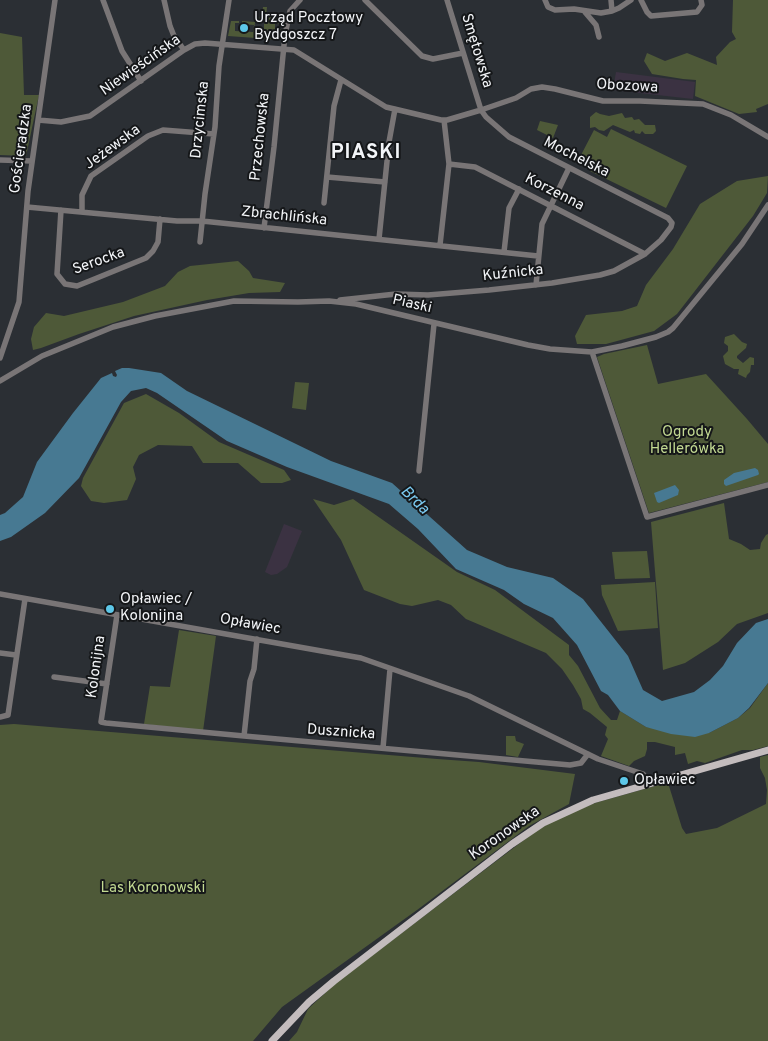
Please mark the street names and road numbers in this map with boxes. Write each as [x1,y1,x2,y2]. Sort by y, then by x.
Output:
street label: Smętowska [456,12,496,90]
street label: Niewieścińska [97,32,185,100]
street label: Obozowa [596,76,658,98]
street label: Drzycimska [188,80,214,160]
street label: Przechowska [247,92,275,182]
street label: Gościeradzka [7,103,37,195]
street label: Jeżewska [82,122,144,174]
street label: Mochelska [540,134,612,182]
street label: Korzenna [521,170,587,216]
street label: Zbrachlińska [240,204,328,230]
street label: Serocka [71,244,127,280]
street label: Kuźnicka [482,262,544,286]
street label: Piaski [391,292,433,318]
street label: Opławiec [218,611,282,639]
street label: Kolonijna [84,635,110,699]
street label: Dusznicka [306,722,376,744]
street label: Koronowska [466,803,544,865]

